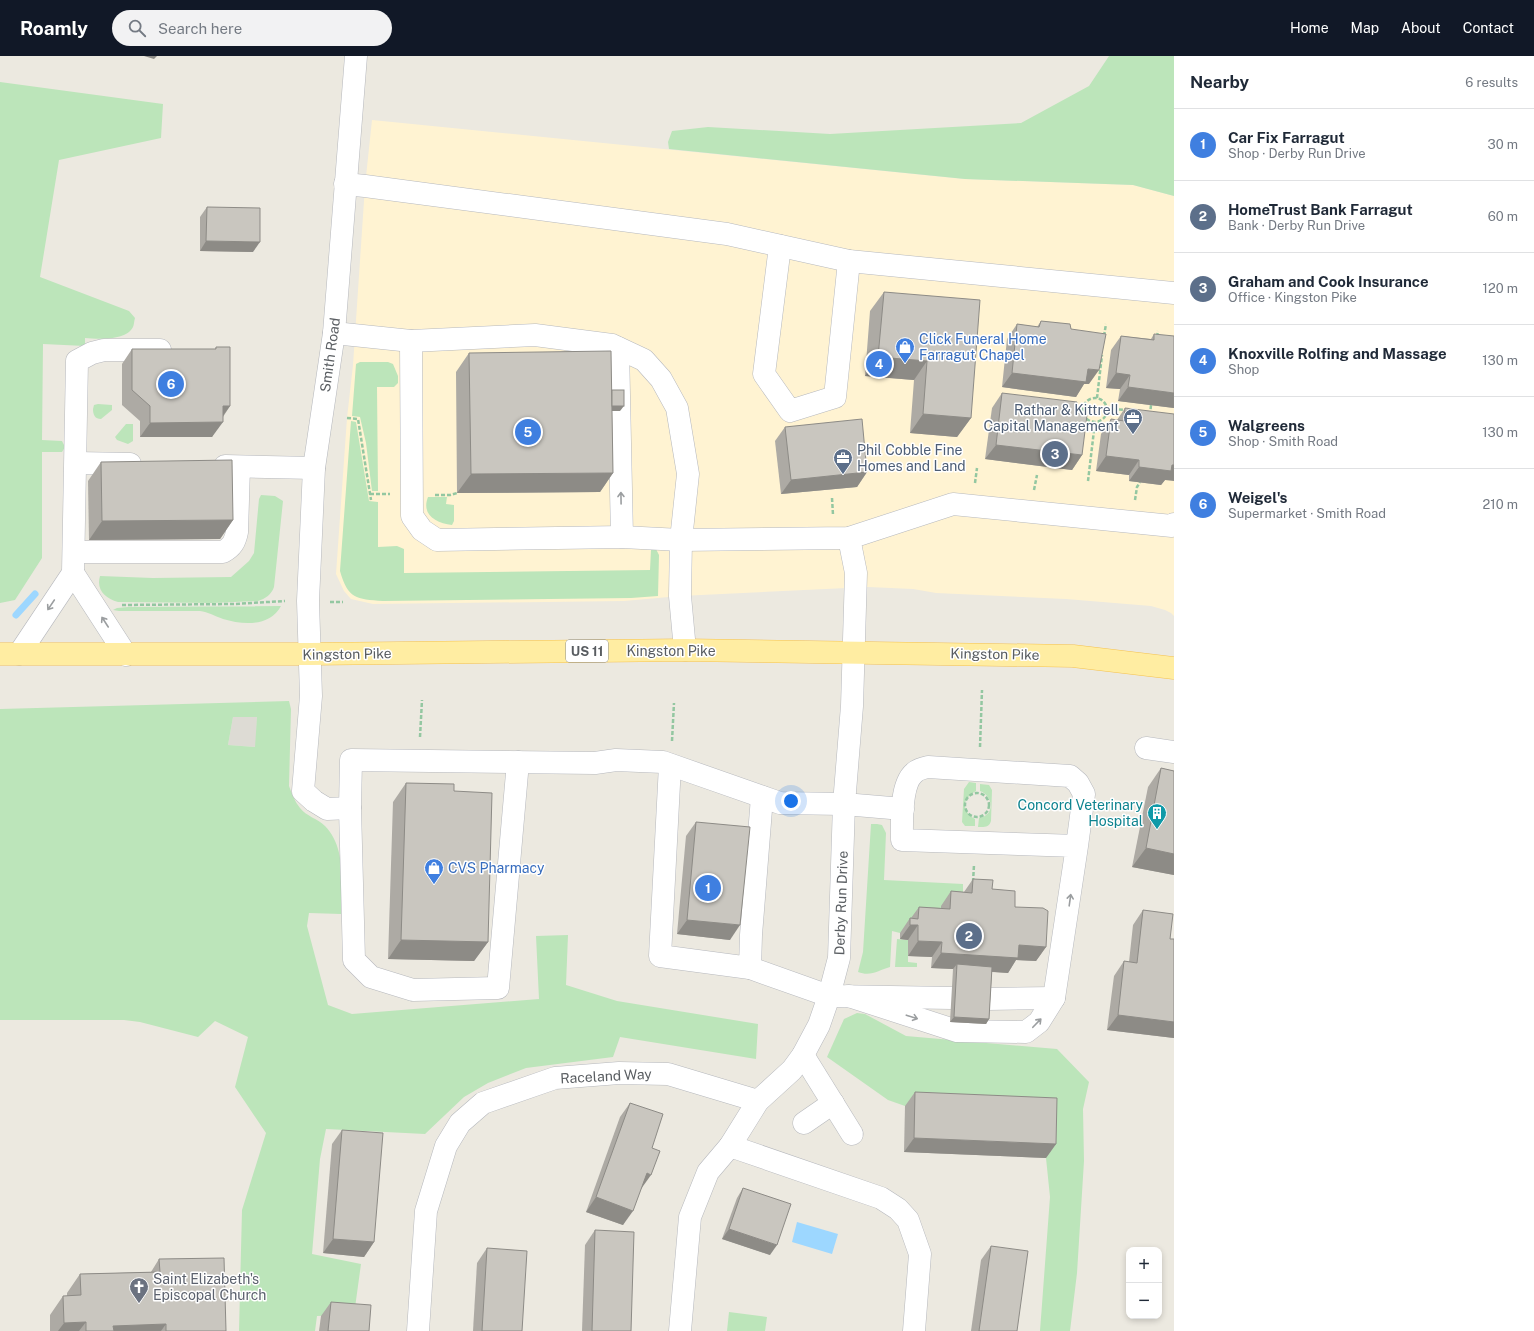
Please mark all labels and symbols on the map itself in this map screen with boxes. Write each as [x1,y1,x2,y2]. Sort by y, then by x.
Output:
street label: Smith Road [317,317,343,393]
place label: Click Funeral Home Farragut Chapel [919,331,1047,363]
shop icon: Click Funeral Home Farragut Chapel [894,336,916,364]
pin: 4 [866,349,892,379]
pin: 6 [158,369,184,399]
place label: Rathar & Kittrell Capital Management [984,402,1119,434]
office icon: Rathar & Kittrell Capital Management [1122,407,1144,435]
pin: 5 [515,417,541,447]
pin: 3 [1042,439,1068,469]
place label: Phil Cobble Fine Homes and Land [857,442,966,474]
office icon: Phil Cobble Fine Homes and Land [832,447,854,475]
one-way arrow [617,492,625,505]
one-way arrow [47,599,55,611]
one-way arrow [101,617,109,628]
road number: US 11 [566,640,608,662]
street label: Kingston Pike [626,643,716,659]
street label: Kingston Pike [302,645,392,663]
street label: Kingston Pike [950,645,1040,663]
your location [781,791,801,811]
place label: Concord Veterinary Hospital [1018,797,1144,829]
building icon: Concord Veterinary Hospital [1146,802,1168,830]
street label: Derby Run Drive [831,850,851,956]
shop icon: CVS Pharmacy [423,857,445,885]
place label: CVS Pharmacy [448,860,545,876]
pin: 1 [695,873,721,903]
one-way arrow [1066,894,1074,907]
pin: 2 [956,921,982,951]
one-way arrow [906,1014,919,1021]
one-way arrow [1032,1018,1042,1028]
street label: Raceland Way [560,1066,653,1086]
place label: Saint Elizabeth's Episcopal Church [153,1271,266,1303]
church icon: Saint Elizabeth's Episcopal Church [128,1276,150,1304]

